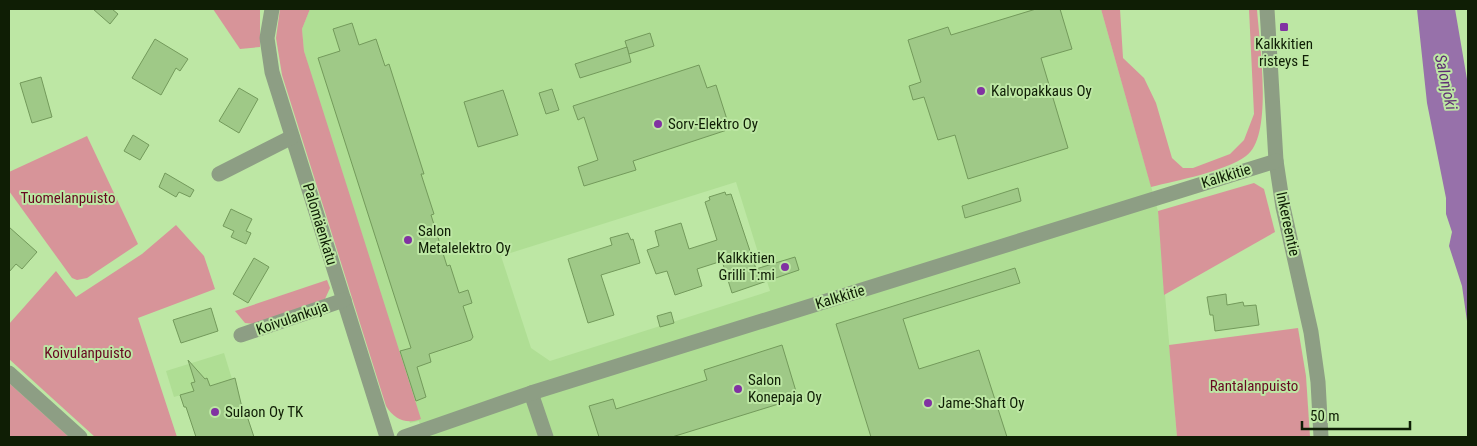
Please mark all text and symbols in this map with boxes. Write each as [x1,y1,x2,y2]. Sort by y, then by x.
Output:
marker: Kalkkitien risteys E [1278,21,1290,33]
place label: Kalkkitien risteys E [1255,35,1313,70]
water label: Salonjoki [1431,53,1461,112]
place label: Kalvopakkaus Oy [991,82,1092,100]
marker: Kalvopakkaus Oy [975,85,987,97]
place label: Sorv-Elektro Oy [668,115,758,133]
marker: Sorv-Elektro Oy [652,118,664,130]
street label: Kalkkitie [1199,160,1253,192]
street label: Palomäenkatu [299,181,341,267]
park label: Tuomelanpuisto [21,189,115,207]
street label: Inkereentie [1272,190,1304,258]
place label: Salon Metalelektro Oy [418,222,511,257]
marker: Salon Metalelektro Oy [402,234,414,246]
place label: Kalkkitien Grilli T:mi [717,249,775,284]
marker: Kalkkitien Grilli T:mi [779,261,791,273]
street label: Kalkkitie [813,281,867,313]
street label: Koivulankuja [254,297,330,339]
park label: Koivulanpuisto [44,344,132,362]
place label: Salon Konepaja Oy [748,371,822,406]
park label: Rantalanpuisto [1210,377,1298,395]
marker: Salon Konepaja Oy [732,383,744,395]
place label: Jame-Shaft Oy [938,394,1025,412]
marker: Jame-Shaft Oy [922,397,934,409]
scale bar [1302,398,1410,430]
place label: Sulaon Oy TK [225,403,304,421]
marker: Sulaon Oy TK [209,406,221,418]
text: 50 m [1310,407,1340,425]

